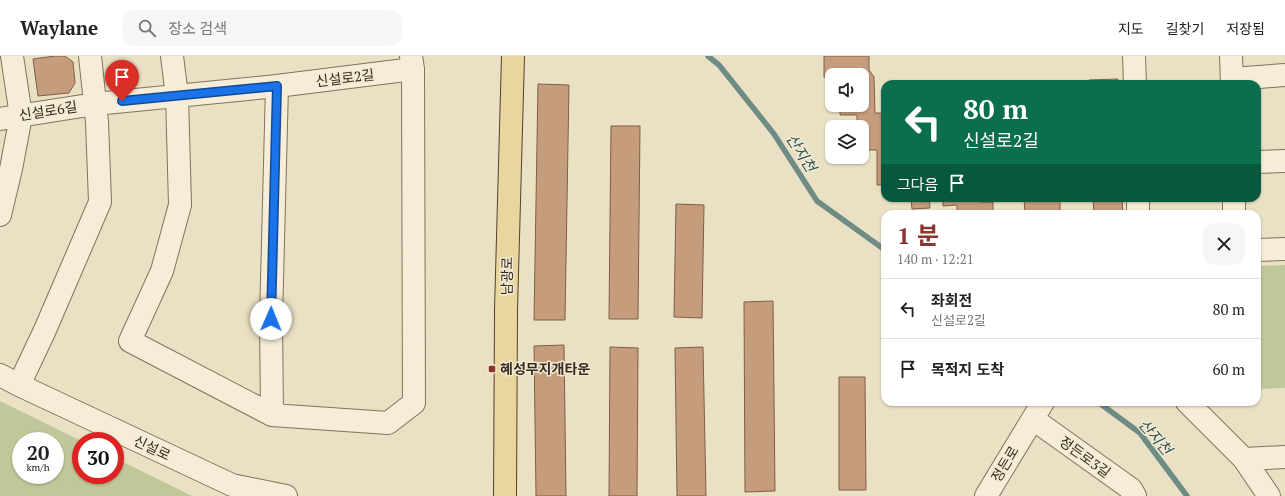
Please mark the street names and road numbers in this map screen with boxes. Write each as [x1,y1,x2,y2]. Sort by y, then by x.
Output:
street label: 신설로2길 [315,64,375,91]
street label: 신설로6길 [17,97,79,125]
street label: 남광로 [497,256,516,295]
street label: 신설로 [131,431,174,464]
street label: 정든로3길 [1056,432,1115,482]
street label: 정든로 [986,442,1023,485]

